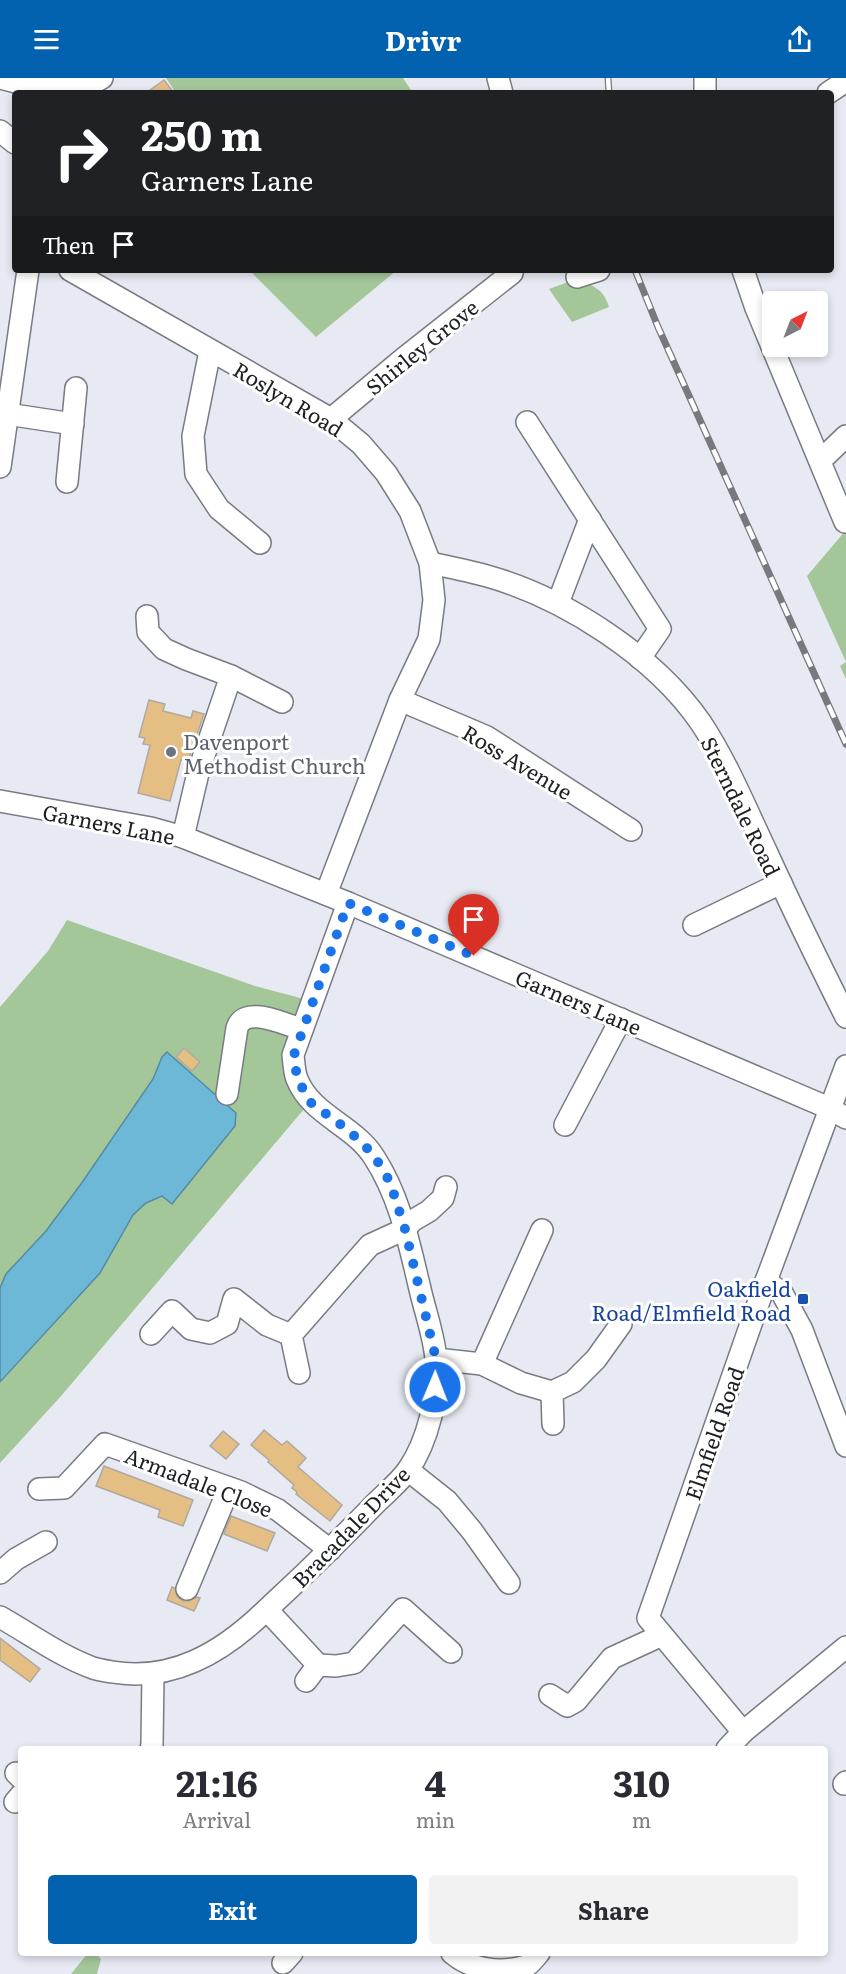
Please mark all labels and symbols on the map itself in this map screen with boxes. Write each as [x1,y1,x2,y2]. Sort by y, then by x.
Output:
street label: Shirley Grove [358,291,484,401]
north arrow [762,291,828,357]
street label: Roslyn Road [228,353,350,443]
street label: Ross Avenue [457,716,579,806]
place label: Davenport Methodist Church [183,725,366,780]
street label: Sterndale Road [695,731,789,881]
marker: Davenport Methodist Church [164,745,178,759]
street label: Garners Lane [40,795,178,851]
pin [448,894,499,956]
street label: Garners Lane [511,961,647,1041]
place label: Oakfield Road/Elmfield Road [592,1272,791,1327]
marker: Oakfield Road/Elmfield Road [796,1292,810,1306]
position arrow [403,1355,467,1419]
street label: Elmfield Road [676,1362,750,1504]
street label: Armadale Close [120,1439,278,1524]
street label: Bracadale Drive [284,1458,416,1594]

